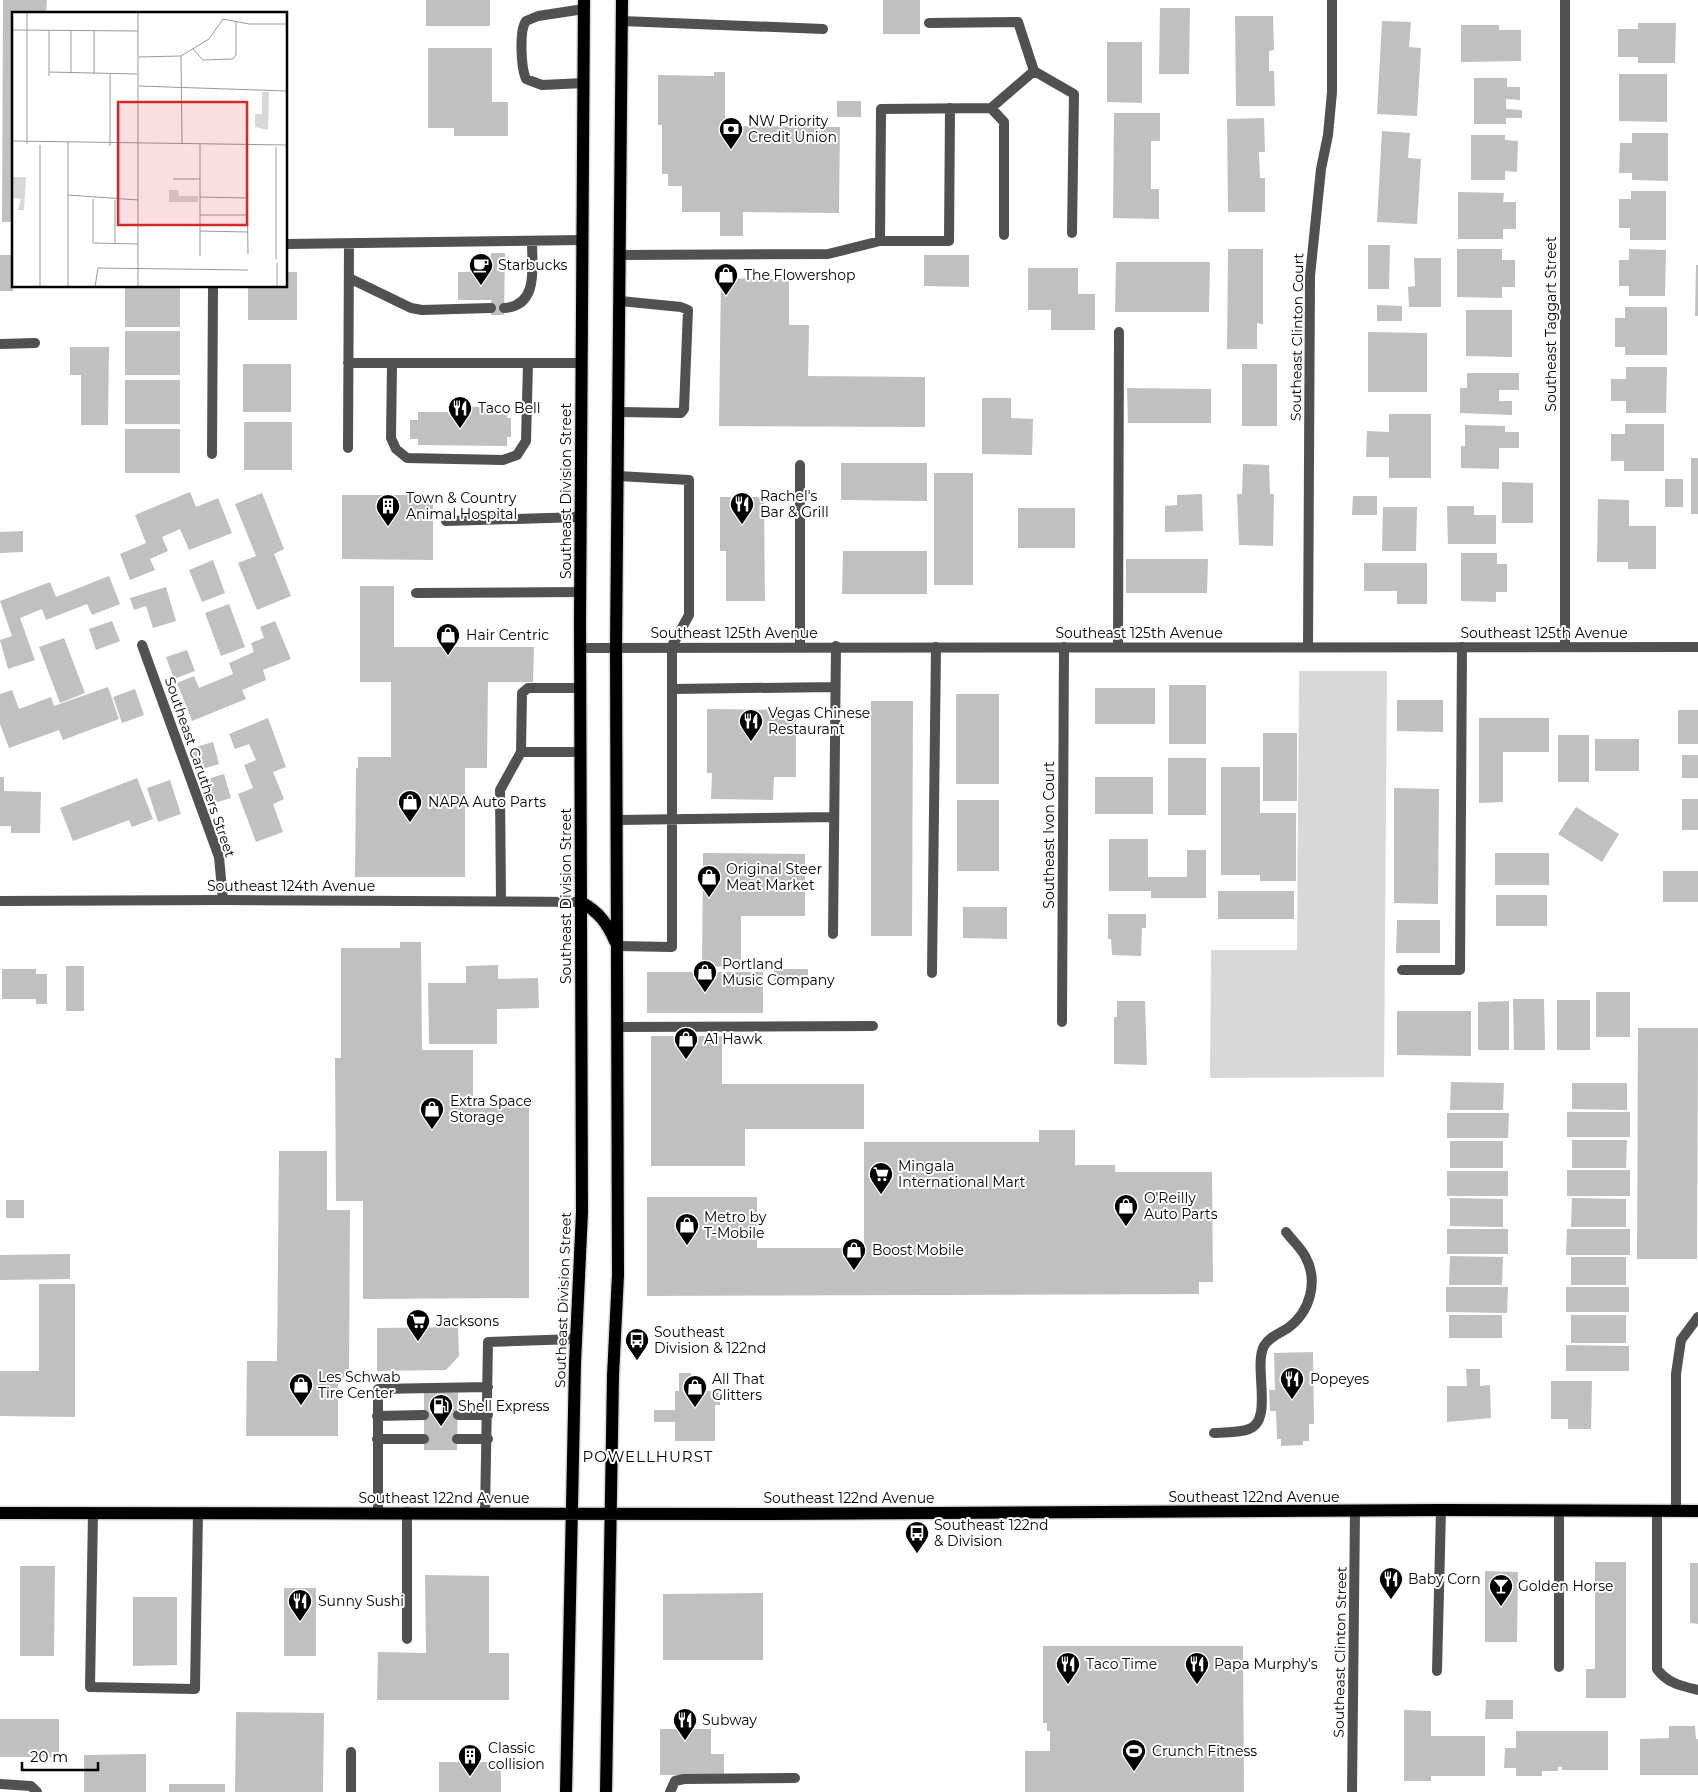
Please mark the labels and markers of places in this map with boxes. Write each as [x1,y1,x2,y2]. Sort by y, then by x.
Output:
place label: NW Priority Credit Union [748,112,837,146]
bank icon: NW Priority Credit Union [718,116,744,150]
cafe icon: Starbucks [468,252,494,286]
place label: Starbucks [498,256,568,274]
shop icon: The Flowershop [713,262,739,296]
place label: The Flowershop [744,266,856,284]
restaurant icon: Taco Bell [447,395,473,429]
place label: Taco Bell [478,399,541,417]
place label: Rachel's Bar & Grill [760,487,829,521]
place label: Town & Country Animal Hospital [406,489,517,523]
restaurant icon: Rachel's Bar & Grill [729,491,755,525]
building icon: Town & Country Animal Hospital [375,493,401,527]
shop icon: Hair Centric [435,622,461,656]
place label: Hair Centric [466,626,549,644]
place label: Vegas Chinese Restaurant [768,704,870,738]
restaurant icon: Vegas Chinese Restaurant [738,708,764,742]
shop icon: NAPA Auto Parts [397,789,423,823]
place label: NAPA Auto Parts [428,793,546,811]
place label: Original Steer Meat Market [726,860,822,894]
shop icon: Original Steer Meat Market [696,864,722,898]
place label: Portland Music Company [722,955,835,989]
shop icon: Portland Music Company [692,959,718,993]
shop icon: A1 Hawk [673,1026,699,1060]
place label: A1 Hawk [704,1030,763,1048]
place label: Extra Space Storage [450,1092,532,1126]
shop icon: Extra Space Storage [419,1096,445,1130]
place label: Mingala International Mart [898,1157,1026,1191]
supermarket icon: Mingala International Mart [868,1161,894,1195]
place label: O'Reilly Auto Parts [1144,1189,1218,1223]
shop icon: O'Reilly Auto Parts [1113,1193,1139,1227]
place label: Metro by T-Mobile [704,1208,767,1242]
shop icon: Metro by T-Mobile [674,1212,700,1246]
shop icon: Boost Mobile [841,1237,867,1271]
place label: Boost Mobile [872,1241,964,1259]
supermarket icon: Jacksons [405,1308,431,1342]
place label: Jacksons [435,1312,499,1330]
place label: Southeast Division & 122nd [654,1323,766,1357]
bus stop icon: Southeast Division & 122nd [624,1327,650,1361]
restaurant icon: Popeyes [1279,1366,1305,1400]
place label: Les Schwab Tire Center [318,1368,401,1402]
place label: All That Glitters [712,1370,765,1404]
place label: Popeyes [1310,1370,1369,1388]
shop icon: Les Schwab Tire Center [288,1372,314,1406]
shop icon: All That Glitters [682,1374,708,1408]
fuel station icon: Shell Express [428,1393,454,1427]
place label: Shell Express [458,1397,550,1415]
place label: Southeast 122nd & Division [934,1516,1049,1550]
bus stop icon: Southeast 122nd & Division [904,1520,930,1554]
restaurant icon: Baby Corn [1378,1566,1404,1600]
place label: Baby Corn [1408,1570,1481,1588]
bar icon: Golden Horse [1488,1573,1514,1607]
place label: Golden Horse [1518,1577,1613,1595]
restaurant icon: Sunny Sushi [287,1588,313,1622]
place label: Sunny Sushi [318,1592,404,1610]
restaurant icon: Taco Time [1055,1651,1081,1685]
restaurant icon: Papa Murphy's [1184,1651,1210,1685]
place label: Taco Time [1086,1655,1157,1673]
place label: Papa Murphy's [1214,1655,1318,1673]
restaurant icon: Subway [672,1707,698,1741]
place label: Subway [702,1711,757,1729]
sports icon: Crunch Fitness [1121,1738,1147,1772]
place label: Classic collision [488,1739,545,1773]
place label: Crunch Fitness [1152,1742,1257,1760]
building icon: Classic collision [457,1743,483,1777]

